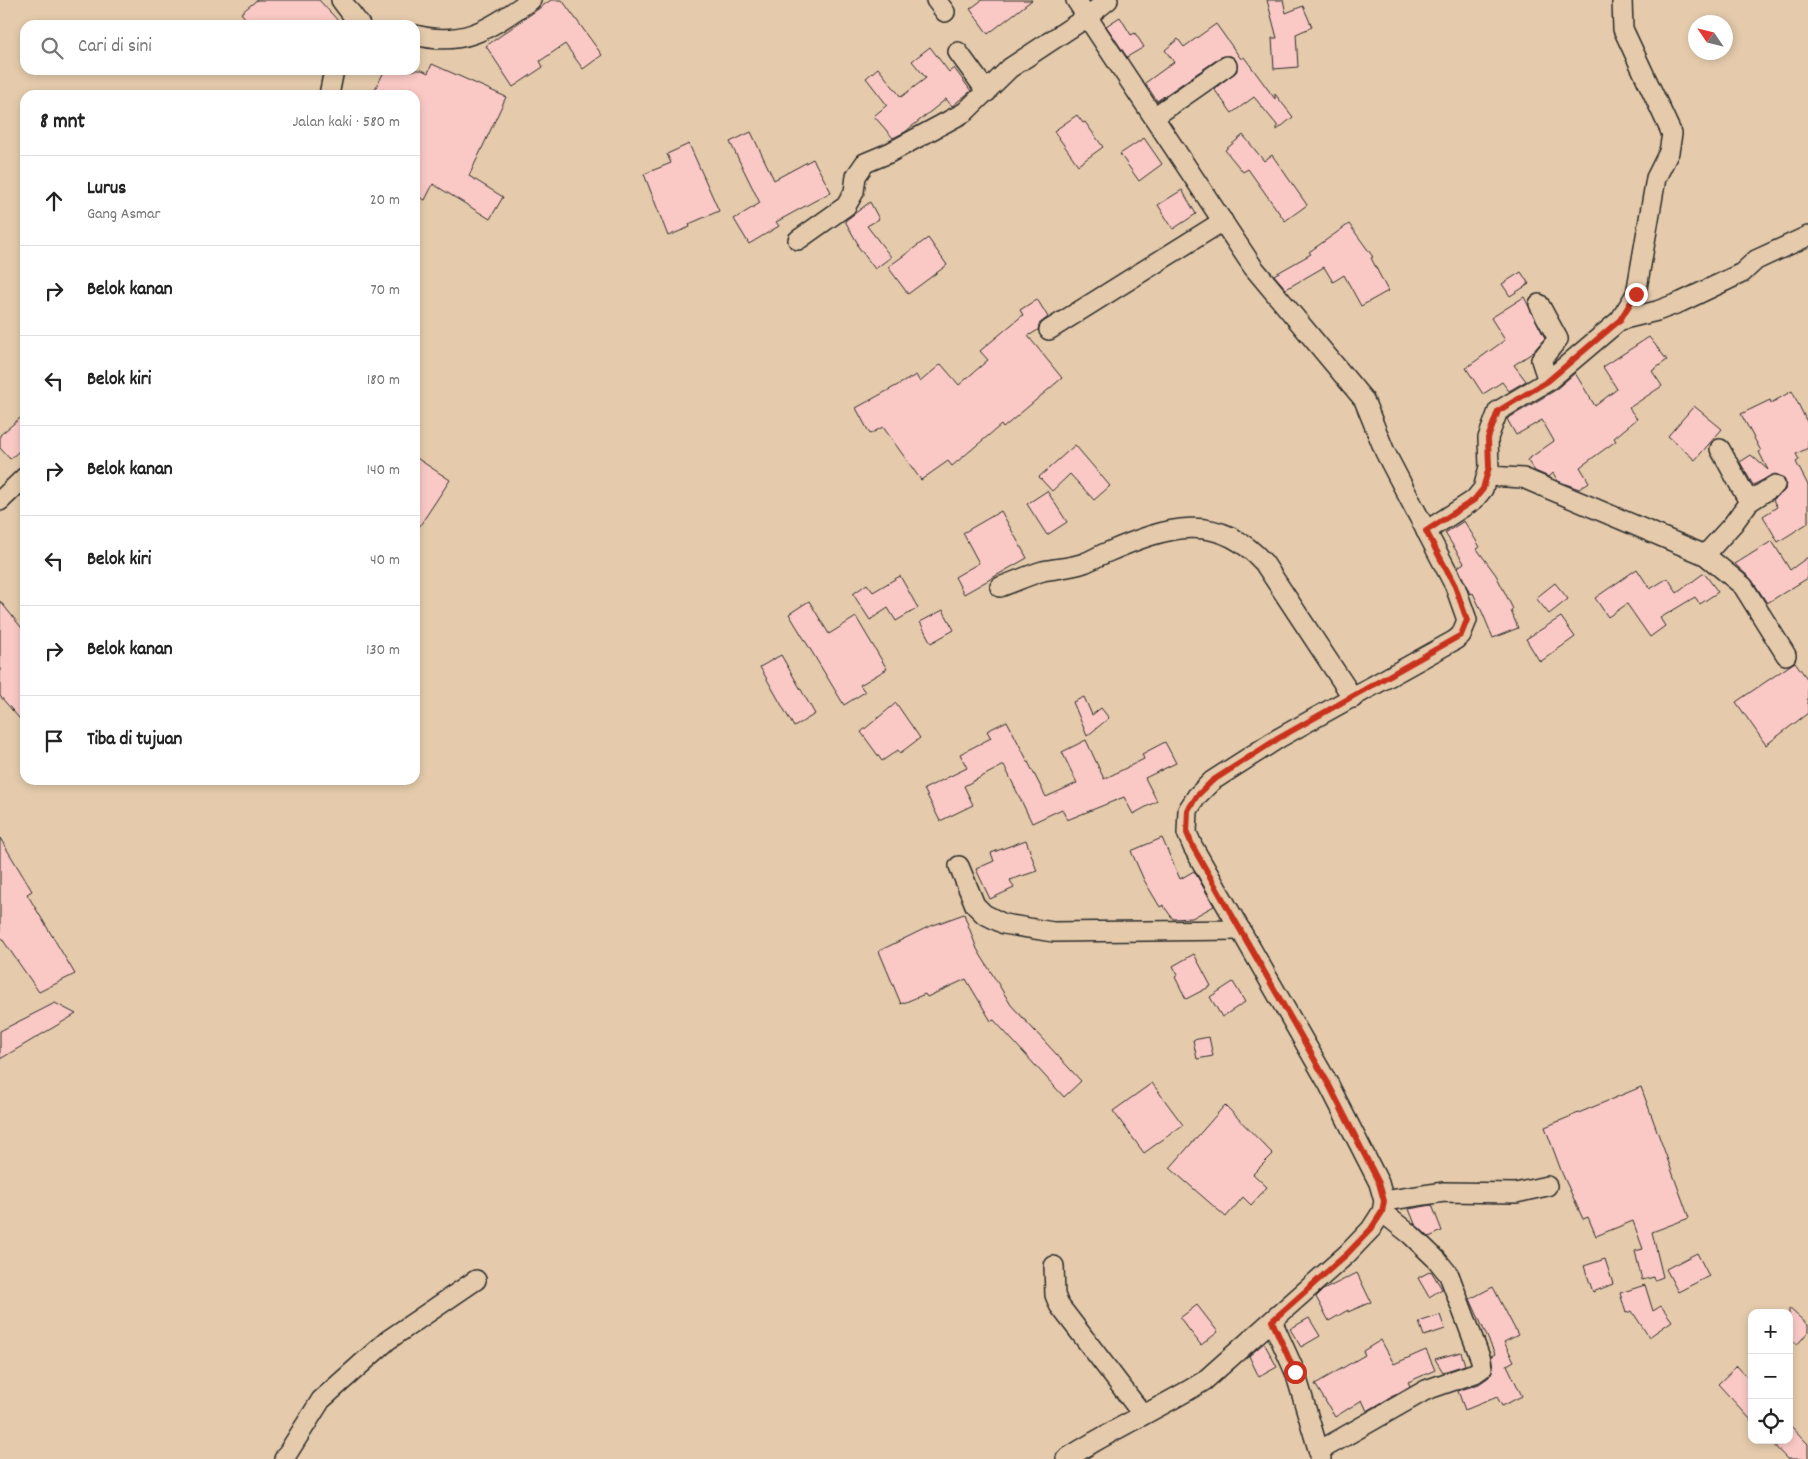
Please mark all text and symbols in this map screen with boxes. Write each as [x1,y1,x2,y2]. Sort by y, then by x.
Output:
north arrow [1688,15,1733,60]
search box [20,20,420,75]
icon: search [38,34,66,62]
text: Cari di sini [78,34,152,61]
text: 8 mnt [40,108,85,138]
text: Jalan kaki · 580 m [293,111,400,134]
text: Lurus [87,176,126,203]
icon: ahead [40,187,68,215]
text: 20 m [370,189,400,212]
text: Gang Asmar [87,203,161,226]
icon: right [40,277,68,305]
text: Belok kanan [87,277,173,304]
text: 70 m [370,279,400,302]
route end [1625,283,1648,306]
icon: left [40,367,68,395]
text: Belok kiri [87,367,151,394]
text: 180 m [367,369,400,392]
icon: right [40,457,68,485]
text: Belok kanan [87,457,173,484]
text: 140 m [366,459,400,482]
icon: left [40,547,68,575]
text: Belok kiri [87,547,151,574]
text: 40 m [370,549,400,572]
icon: right [40,637,68,665]
text: Belok kanan [87,637,173,664]
text: 130 m [366,639,400,662]
icon: arrive [40,727,68,755]
text: Tiba di tujuan [87,727,182,754]
map controls [1748,1309,1793,1444]
button: + [1748,1309,1793,1354]
button: − [1748,1354,1793,1399]
route start [1284,1361,1307,1384]
button: locate [1748,1399,1793,1444]

